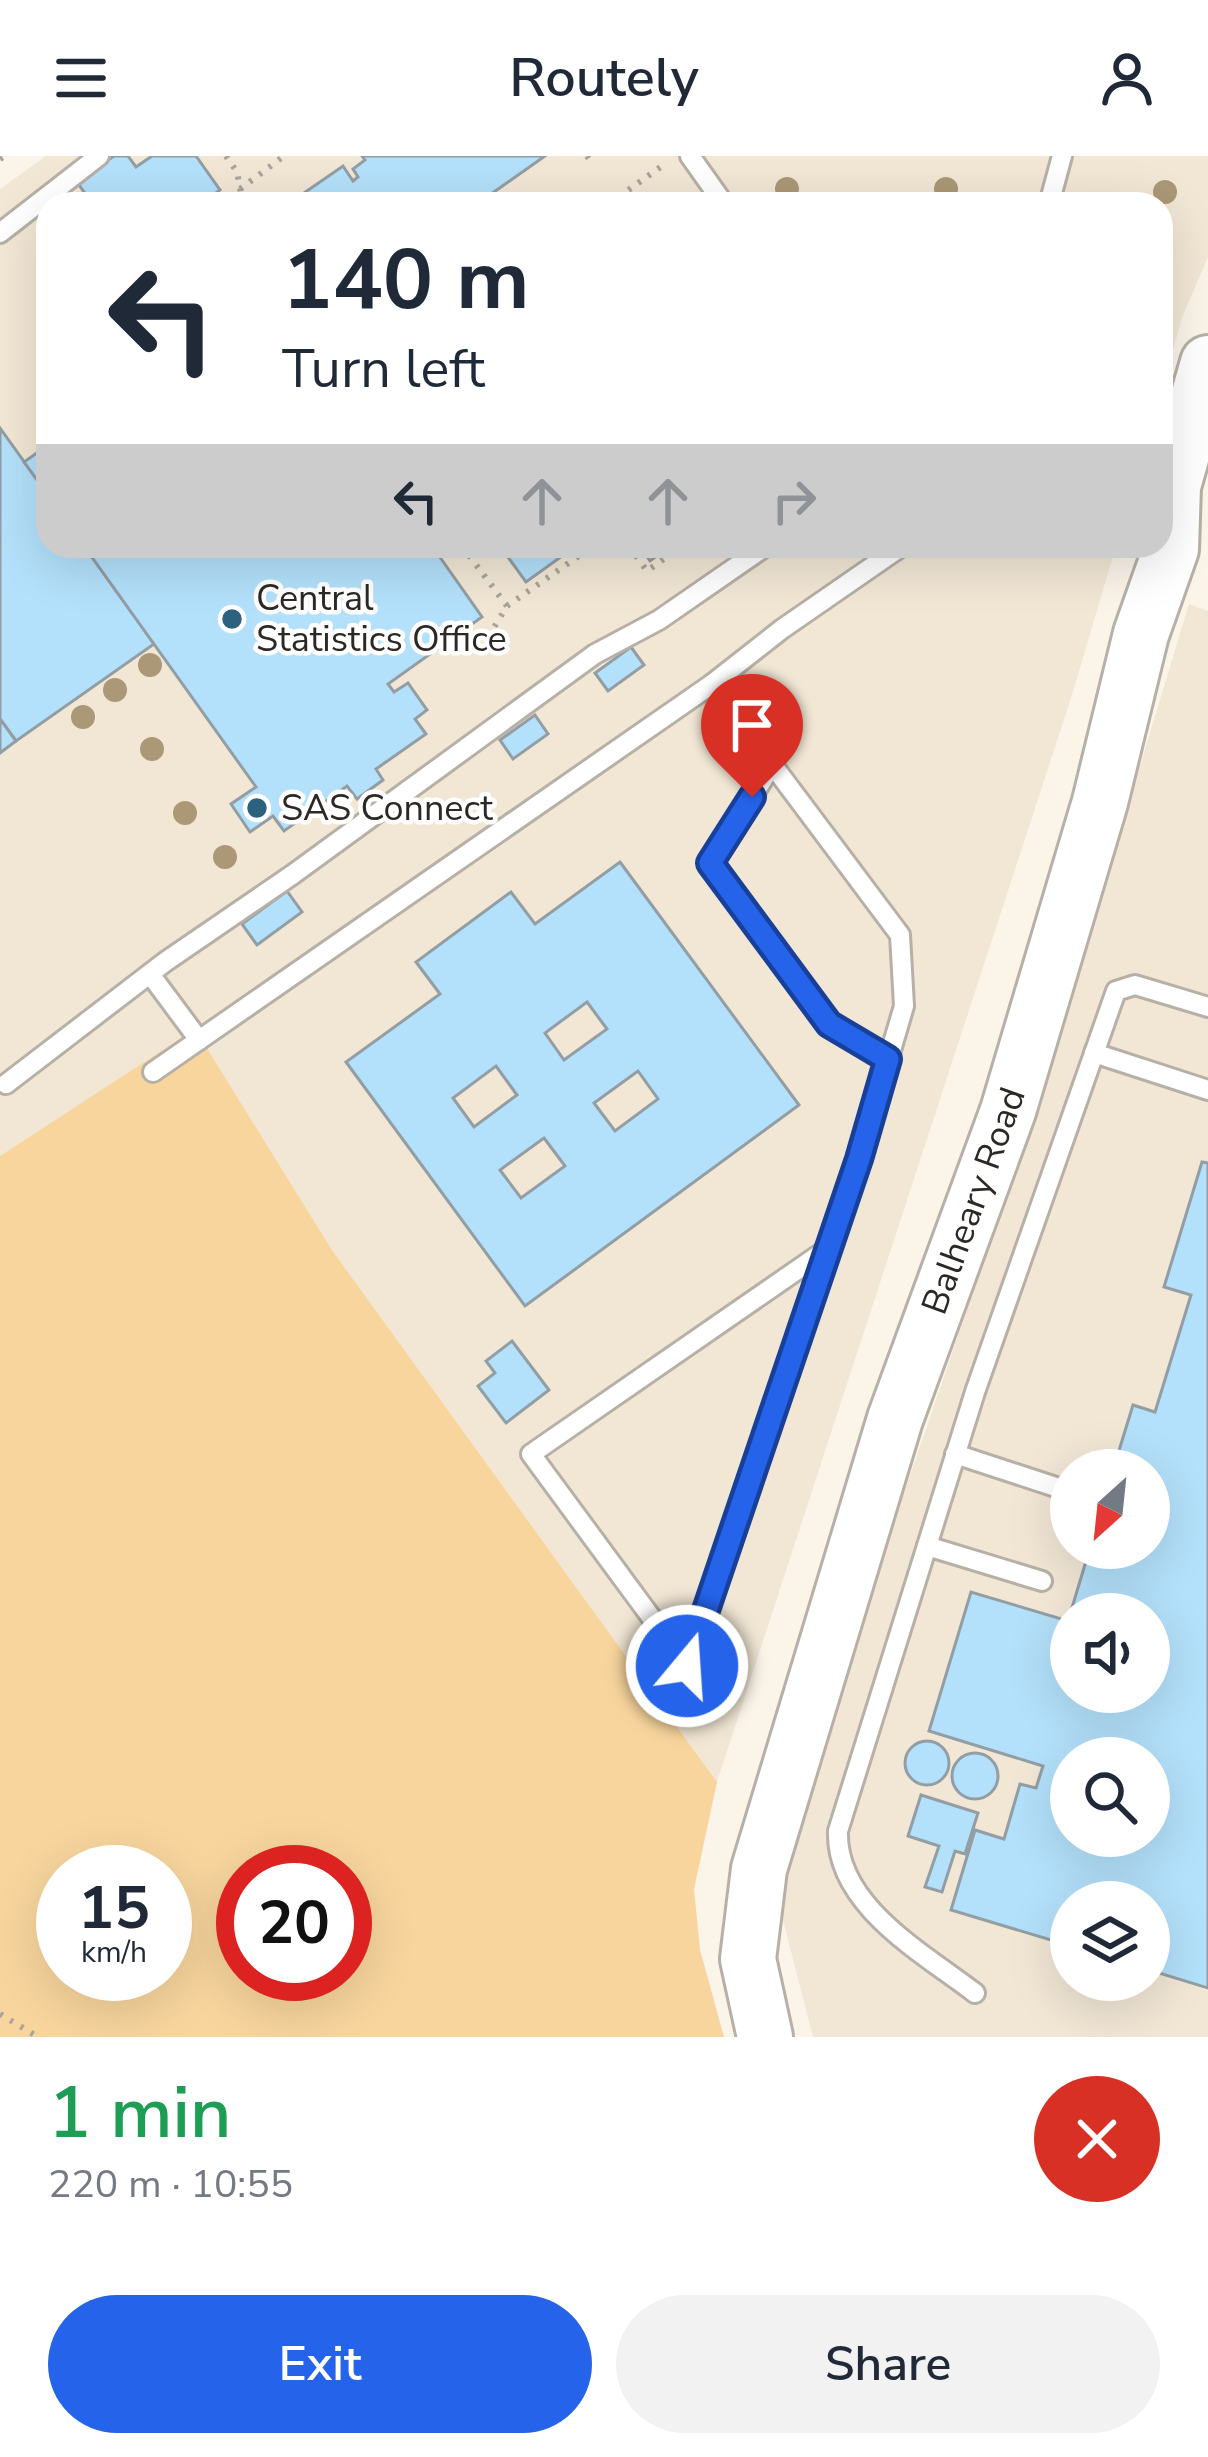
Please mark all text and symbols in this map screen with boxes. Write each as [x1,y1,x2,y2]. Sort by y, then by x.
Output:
text: Routely [509,41,699,115]
icon: menu [48,45,114,111]
icon: person [1094,45,1160,111]
text: 140 m [282,223,530,338]
icon: left [84,240,240,396]
text: Turn left [282,332,485,406]
icon: left [383,468,449,534]
icon: ahead [509,468,575,534]
icon: ahead [635,468,701,534]
icon: right [761,468,827,534]
place label: Central Statistics Office [256,574,507,664]
marker: Central Statistics Office [219,606,245,632]
pin [701,674,803,797]
icon: arrive [719,692,785,758]
place label: SAS Connect [281,784,493,833]
marker: SAS Connect [244,795,270,821]
street label: Balheary Road [910,1081,1038,1321]
north arrow [1050,1449,1170,1569]
map controls [1050,1449,1170,2001]
button: sound [1050,1593,1170,1713]
position arrow [624,1603,750,1729]
button: search [1050,1737,1170,1857]
speed limit sign: 20 [216,1845,372,2001]
text: 15 [78,1867,150,1949]
button: layers [1050,1881,1170,2001]
text: km/h [81,1932,147,1973]
text: 1 min [48,2064,231,2162]
button: close [1034,2076,1160,2202]
text: 220 m · 10:55 [48,2158,293,2211]
button: Exit [48,2295,592,2433]
button: Share [616,2295,1160,2433]

